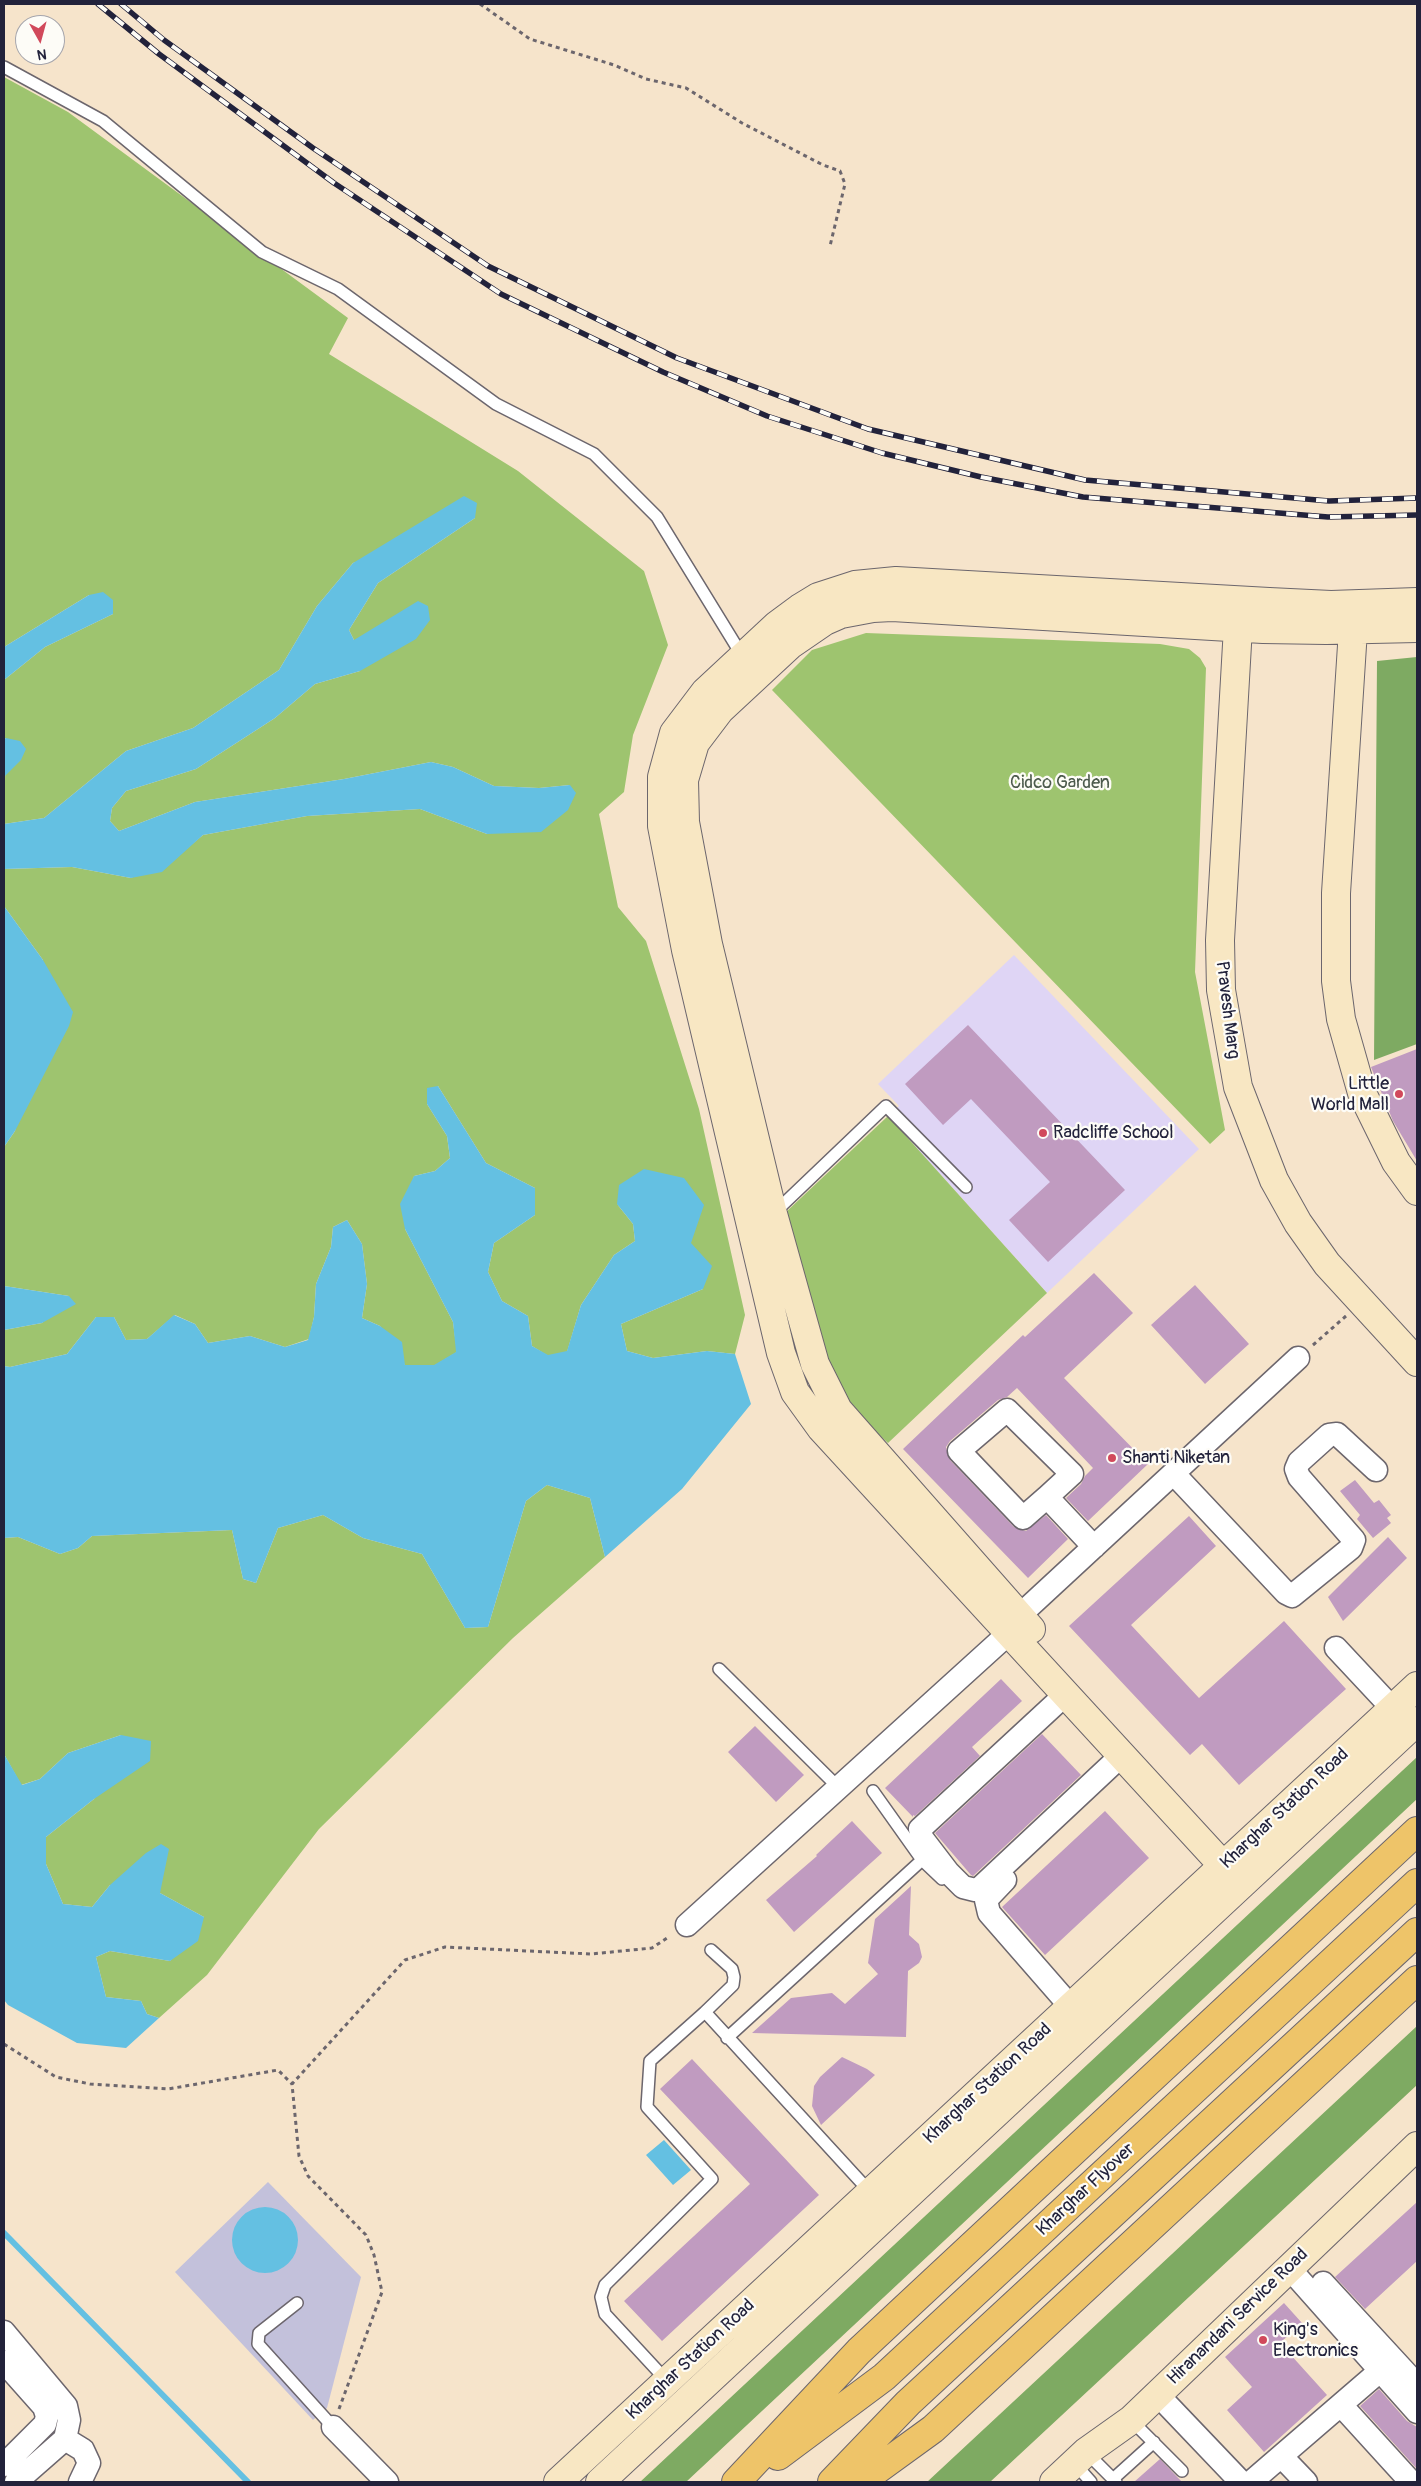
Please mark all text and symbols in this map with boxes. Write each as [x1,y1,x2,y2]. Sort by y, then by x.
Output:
north arrow [15,15,65,65]
text: N [36,45,48,63]
park label: Cidco Garden [1010,772,1110,794]
street label: Pravesh Marg [1210,960,1244,1060]
place label: Little World Mall [1311,1073,1389,1116]
marker: Little World Mall [1393,1088,1405,1100]
place label: Radcliffe School [1053,1122,1173,1144]
marker: Radcliffe School [1037,1127,1049,1139]
place label: Shanti Niketan [1122,1447,1230,1469]
marker: Shanti Niketan [1106,1452,1118,1464]
street label: Kharghar Station Road [1216,1744,1354,1874]
street label: Kharghar Station Road [919,2019,1057,2149]
street label: Kharghar Flyover [1032,2139,1140,2241]
street label: Hiranandani Service Road [1163,2244,1313,2390]
street label: Kharghar Station Road [622,2295,760,2425]
place label: King's Electronics [1273,2319,1358,2362]
marker: King's Electronics [1257,2334,1269,2346]

